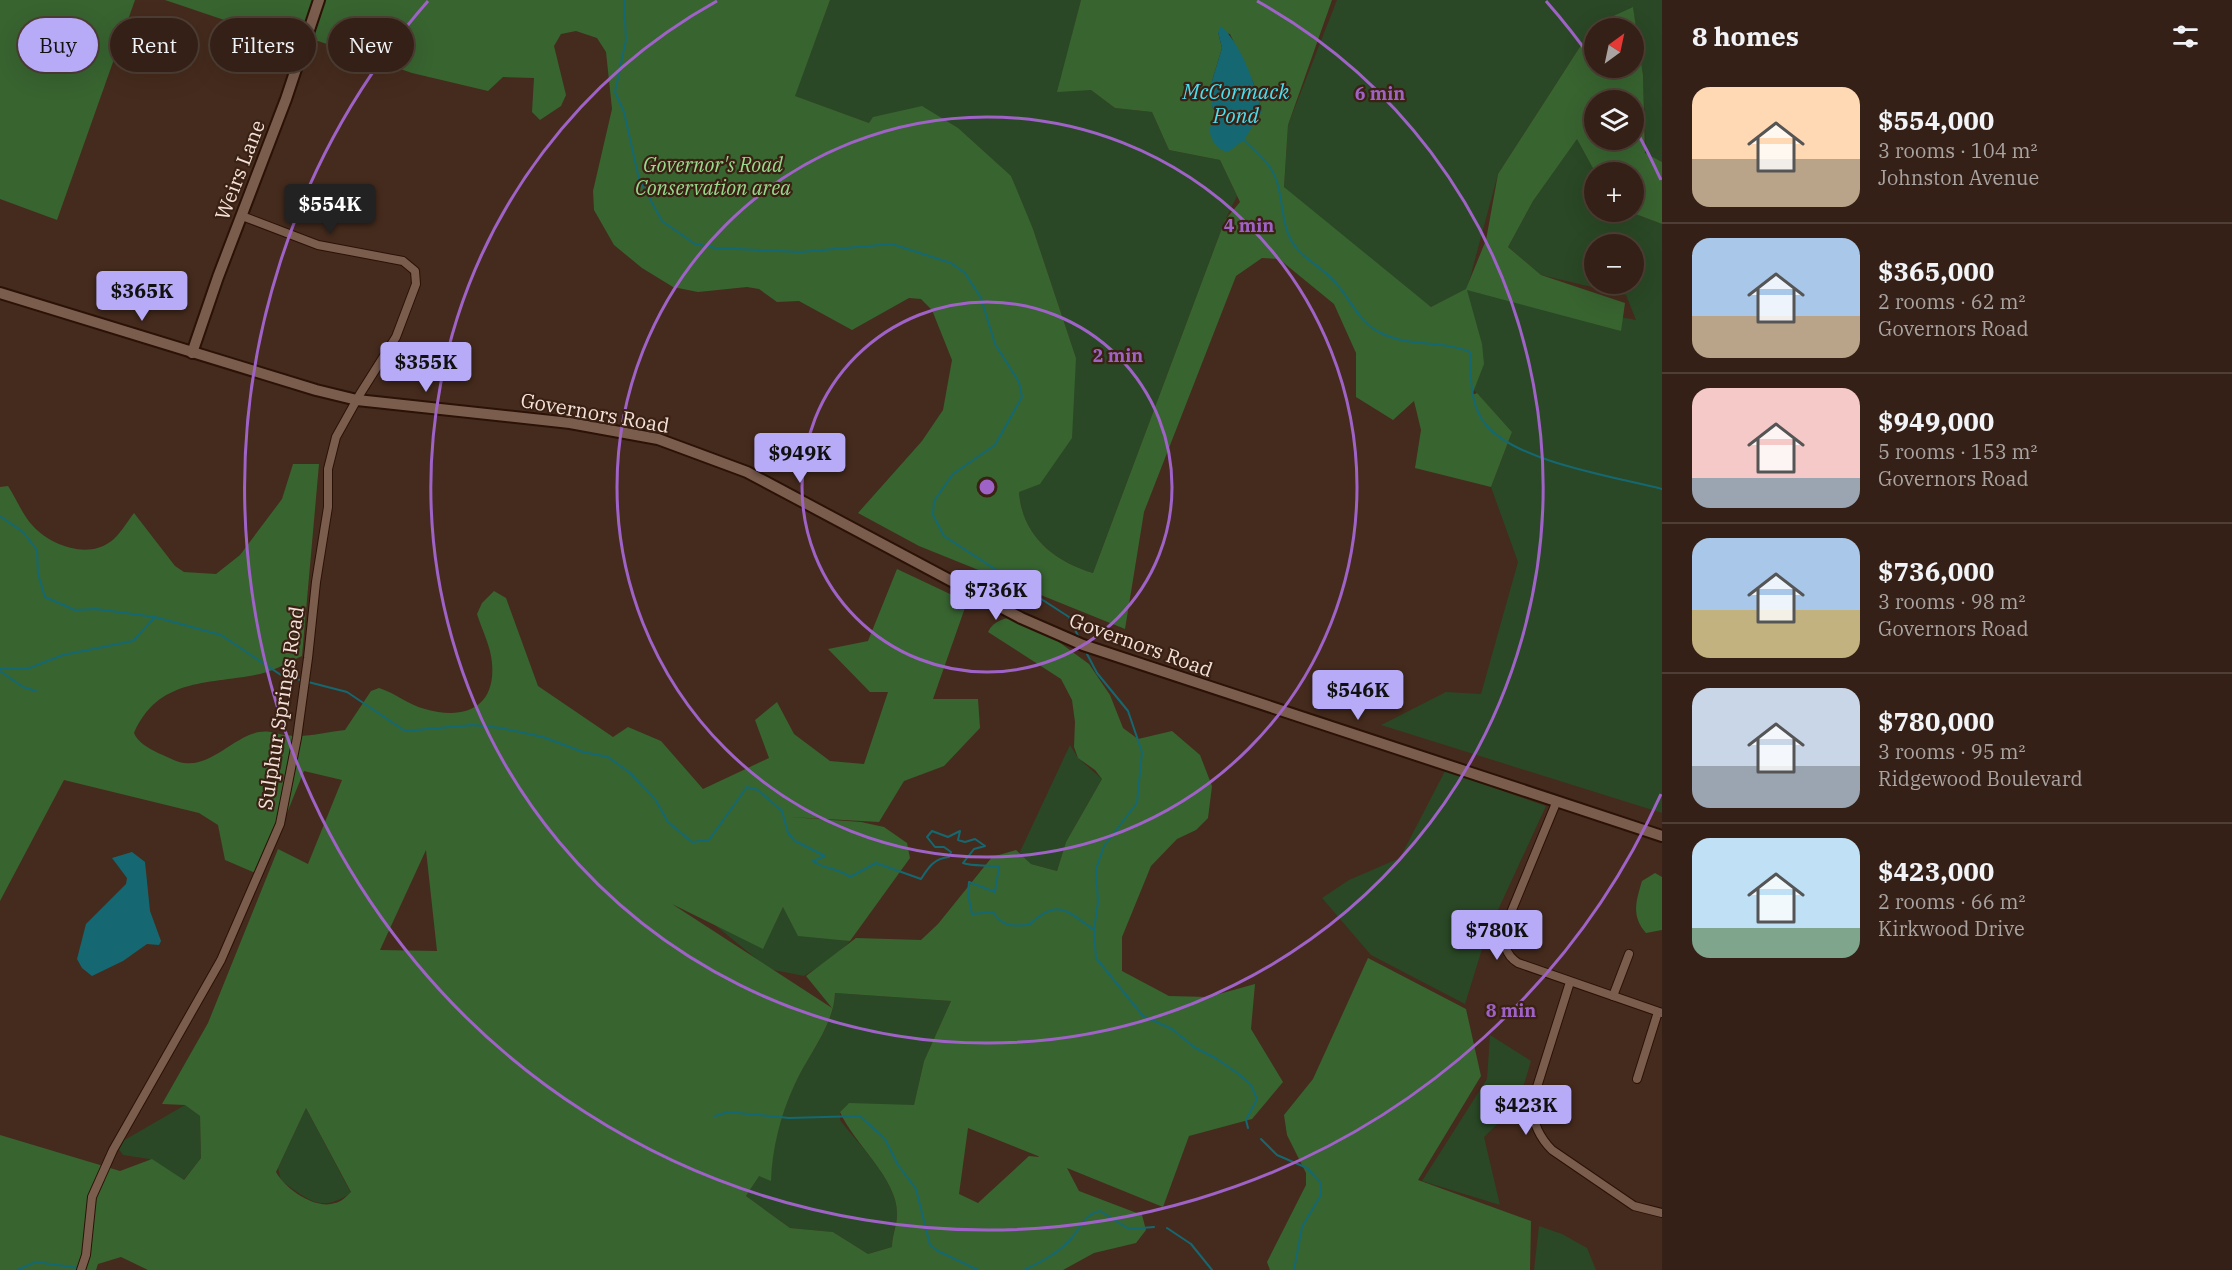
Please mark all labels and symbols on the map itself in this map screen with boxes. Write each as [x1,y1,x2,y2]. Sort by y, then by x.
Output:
north arrow [1584,18,1644,78]
water label: McCormack Pond [1182,77,1290,129]
text: 6 min [1355,82,1405,105]
street label: Weirs Lane [208,116,271,224]
park label: Governor's Road Conservation area [635,151,791,201]
pin: $554K [288,184,372,235]
text: 4 min [1224,214,1274,237]
pin: $365K [100,271,184,322]
pin: $355K [384,342,468,393]
text: 2 min [1093,344,1143,367]
street label: Governors Road [519,386,672,439]
pin: $949K [758,433,842,484]
centre of rings [977,477,997,497]
pin: $736K [954,570,1038,621]
street label: Sulphur Springs Road [251,604,310,812]
street label: Governors Road [1066,606,1217,683]
pin: $546K [1316,670,1400,721]
pin: $780K [1455,910,1539,961]
text: 8 min [1486,999,1536,1022]
pin: $423K [1484,1085,1568,1136]

